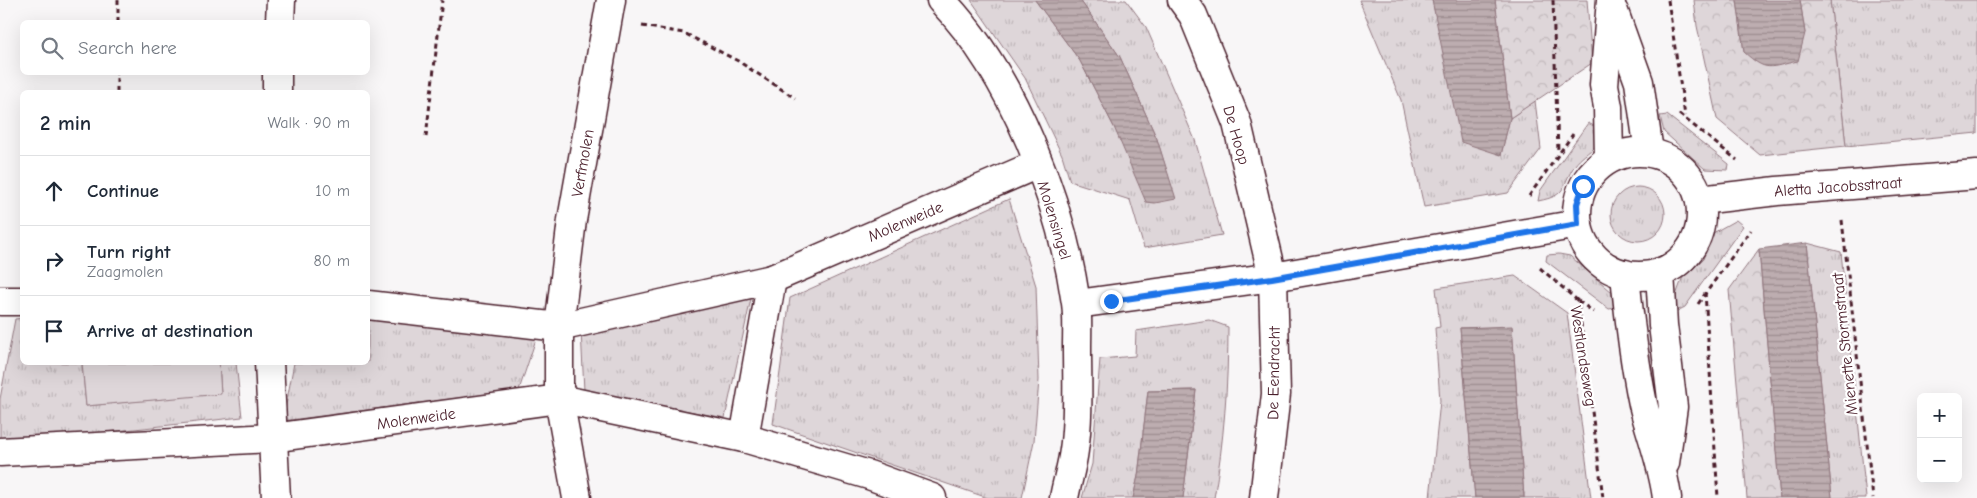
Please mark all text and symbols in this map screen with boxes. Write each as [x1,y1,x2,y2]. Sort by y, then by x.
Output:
search box [20,20,370,75]
icon: search [38,34,66,62]
text: Search here [78,37,177,59]
street label: De Hoop [1219,104,1253,167]
text: 2 min [40,111,91,135]
text: Walk · 90 m [267,114,350,132]
street label: Verfmolen [568,128,598,198]
street label: Aletta Jacobsstraat [1773,174,1903,200]
route start [1572,175,1595,198]
icon: ahead [40,177,68,205]
street label: Molensingel [1034,179,1075,262]
text: Continue [87,180,159,202]
text: 10 m [315,182,350,200]
street label: Molenweide [865,198,946,246]
text: Turn right [87,241,171,263]
icon: right [40,247,68,275]
text: 80 m [313,252,350,270]
text: Zaagmolen [87,263,163,281]
street label: Mienette Stormstraat [1829,271,1861,416]
route end [1100,290,1123,313]
street label: Westlandseweg [1566,305,1600,408]
icon: arrive [40,317,68,345]
text: Arrive at destination [87,320,253,342]
street label: De Eendracht [1264,326,1284,420]
map controls [1917,393,1962,483]
button: + [1917,393,1962,438]
street label: Molenweide [375,405,457,433]
button: − [1917,438,1962,483]

